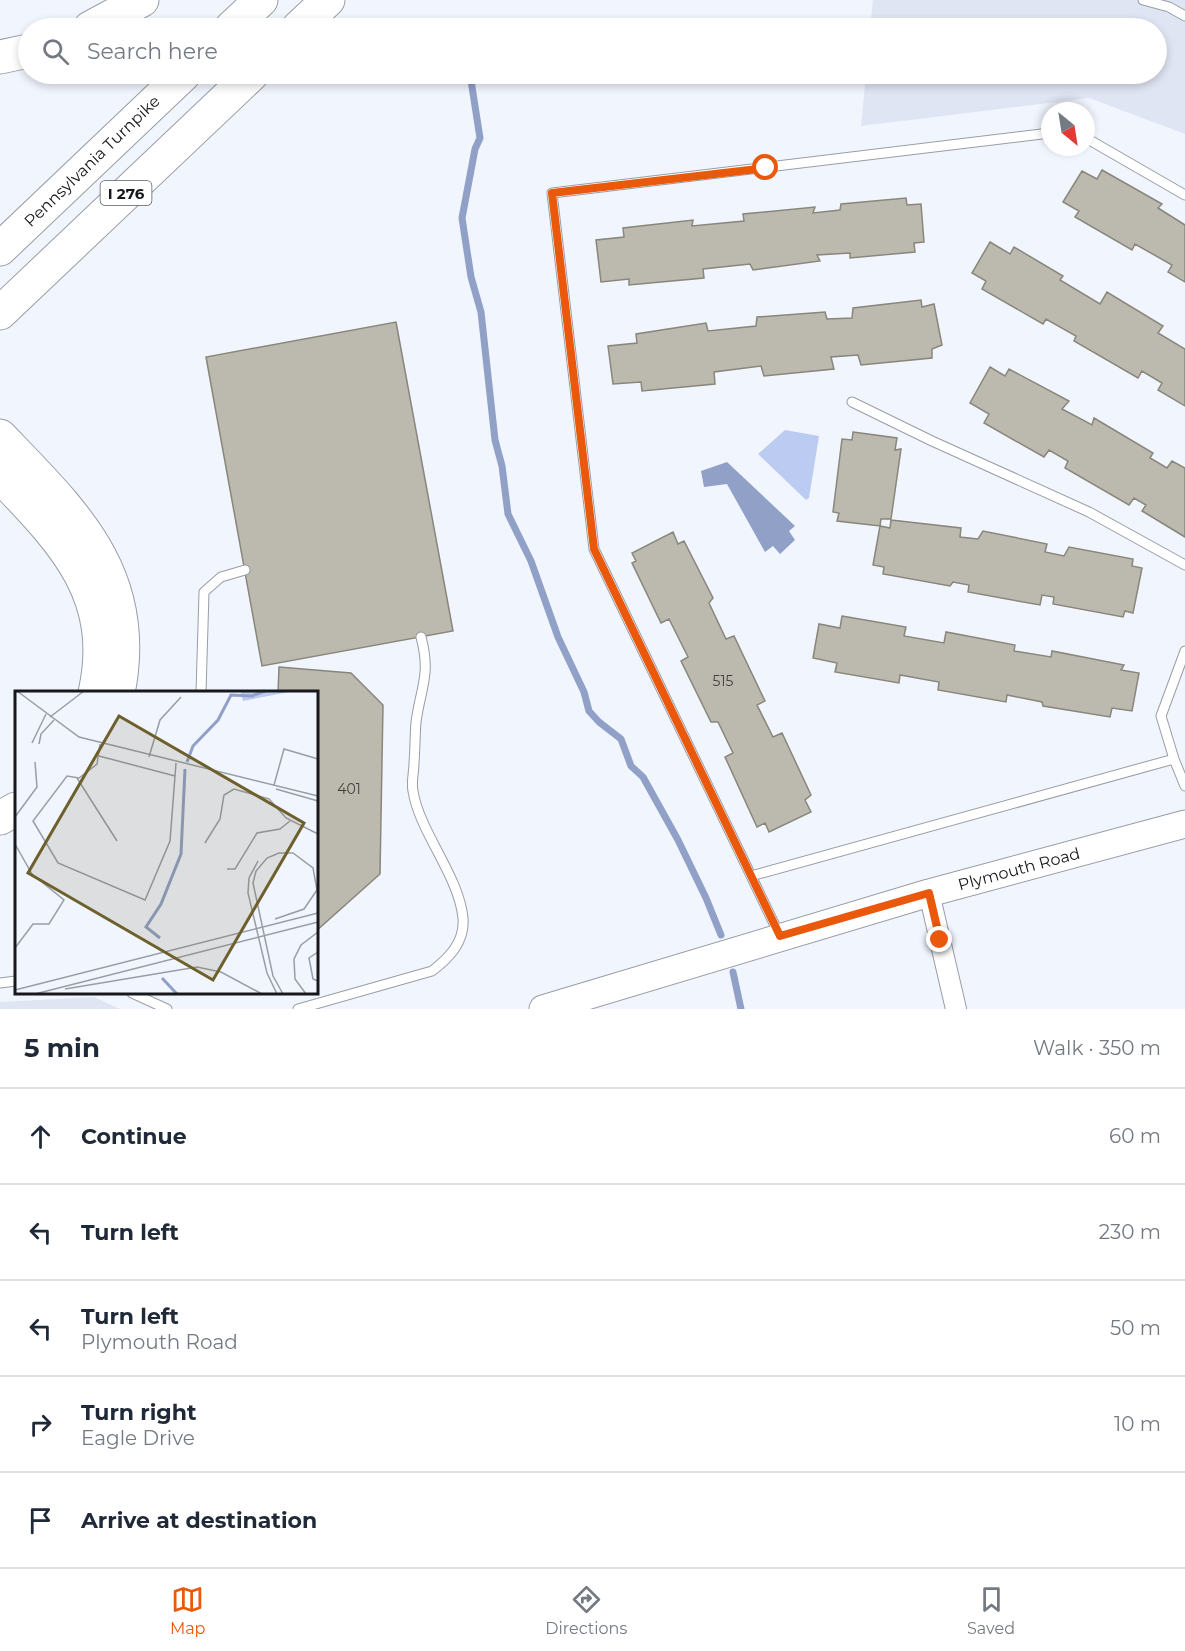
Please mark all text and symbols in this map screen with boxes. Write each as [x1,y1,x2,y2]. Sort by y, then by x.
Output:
search box [18,18,1167,84]
icon: search [39,35,72,68]
text: Search here [87,38,218,65]
street label: Pennsylvania Turnpike [20,91,164,231]
north arrow [1041,102,1095,156]
route start [752,154,778,180]
road number: I 276 [100,181,152,205]
house number: 515 [713,672,734,690]
inset map [15,691,318,994]
house number: 401 [337,780,361,798]
street label: Plymouth Road [956,844,1082,894]
route end [926,926,952,952]
text: 5 min [24,1032,100,1064]
text: Walk · 350 m [1033,1036,1161,1060]
icon: ahead [24,1120,57,1153]
text: Continue [81,1123,187,1150]
text: 60 m [1109,1124,1161,1148]
icon: left [24,1216,57,1249]
text: Turn left [81,1219,179,1246]
text: 230 m [1099,1220,1161,1244]
text: Turn left [81,1303,179,1330]
icon: left [24,1312,57,1345]
text: 50 m [1110,1316,1161,1340]
text: Plymouth Road [81,1330,238,1354]
text: Turn right [81,1399,196,1426]
icon: right [24,1408,57,1441]
text: 10 m [1114,1412,1161,1436]
text: Eagle Drive [81,1426,195,1450]
icon: arrive [24,1504,57,1537]
text: Arrive at destination [81,1507,317,1534]
tab: Map [170,1583,205,1638]
tab: Directions [545,1583,627,1638]
tab: Saved [967,1583,1015,1638]

